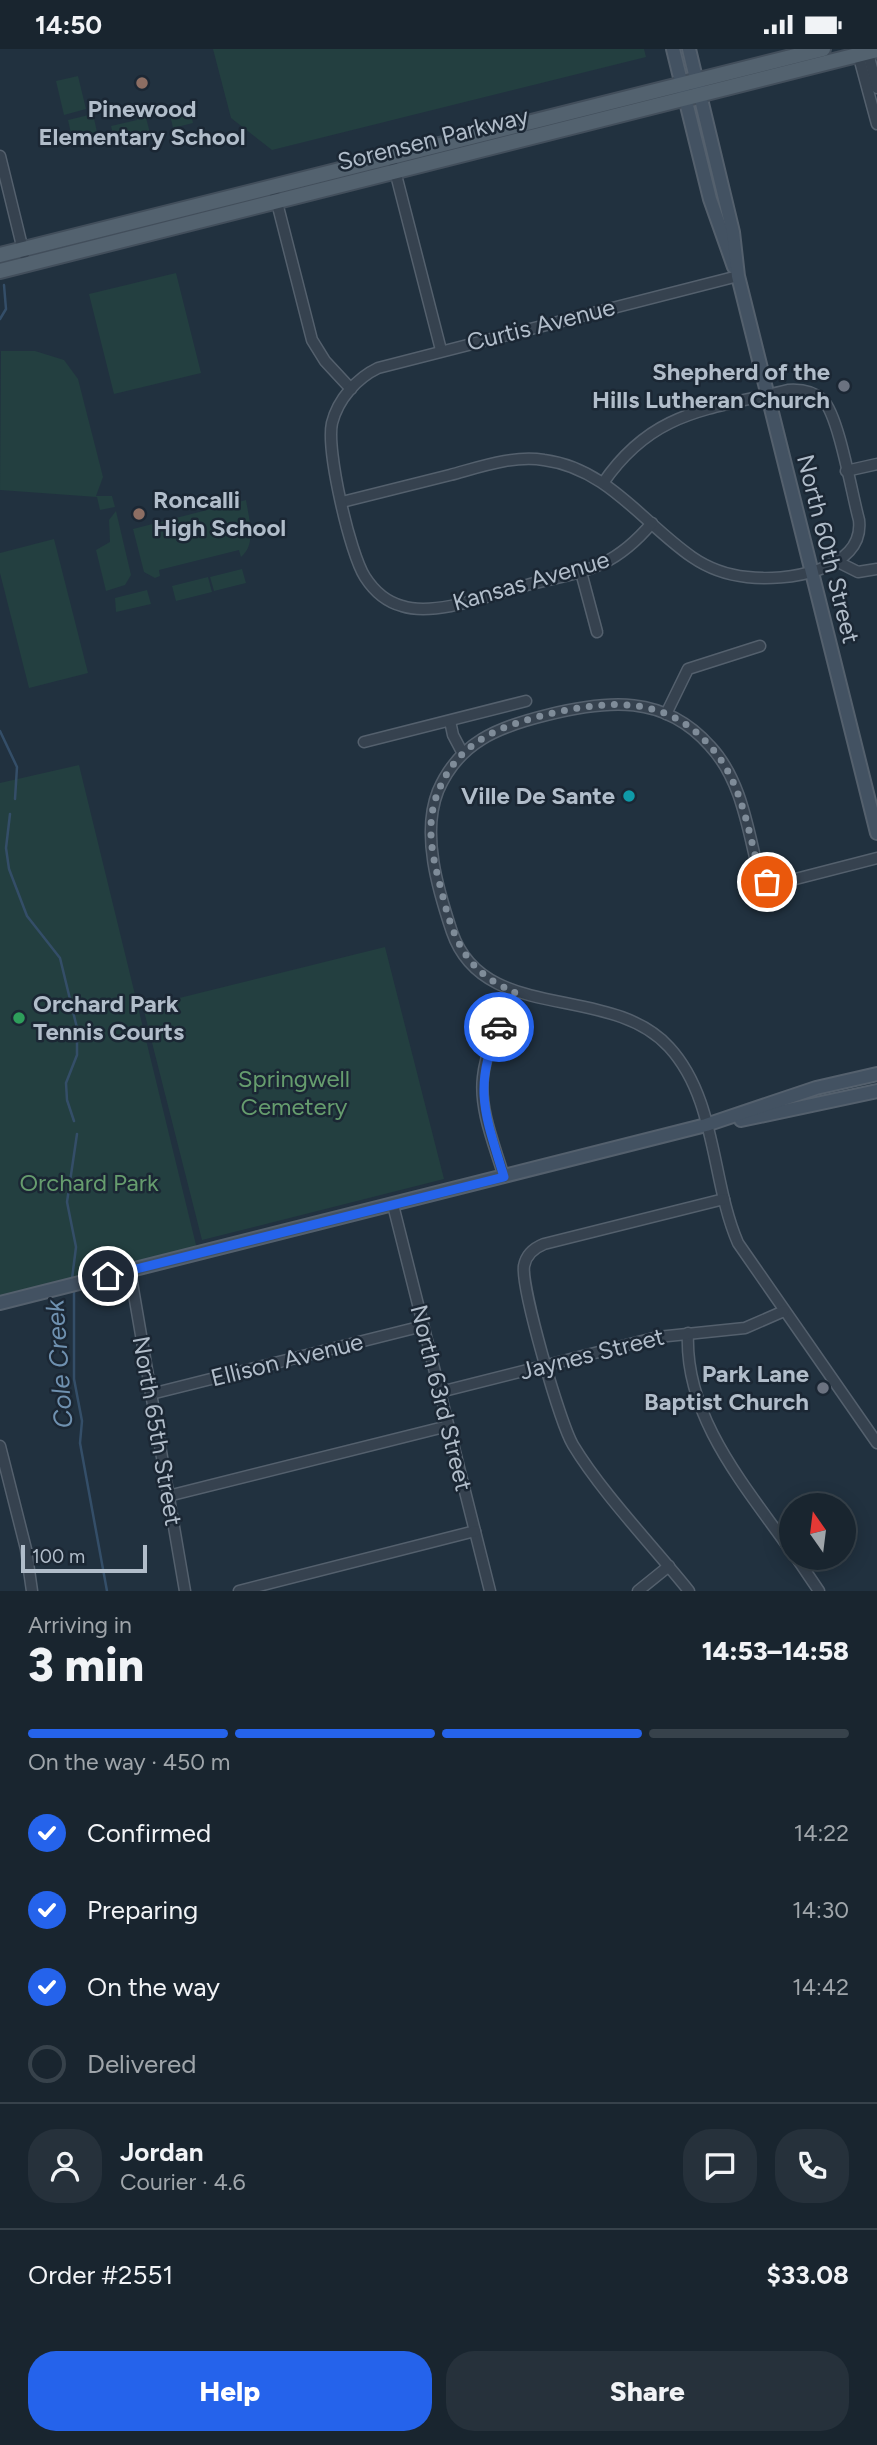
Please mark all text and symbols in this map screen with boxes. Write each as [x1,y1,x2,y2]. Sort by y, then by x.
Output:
text: 14:50 [35,9,102,41]
marker: Pinewood Elementary School [134,75,150,91]
place label: Pinewood Elementary School [38,94,246,151]
street label: Sorensen Parkway [334,101,532,176]
street label: Curtis Avenue [464,292,618,357]
place label: Shepherd of the Hills Lutheran Church [592,357,830,414]
marker: Shepherd of the Hills Lutheran Church [836,378,852,394]
street label: North 60th Street [791,451,866,646]
place label: Roncalli High School [153,485,286,542]
marker: Roncalli High School [131,506,147,522]
street label: Kansas Avenue [449,544,613,617]
place label: Ville De Sante [461,781,615,810]
marker: Ville De Sante [621,788,637,804]
pin [737,852,797,912]
icon: bag [748,863,786,901]
place label: Orchard Park Tennis Courts [33,989,184,1046]
courier [464,992,534,1062]
icon: car [480,1008,518,1046]
marker: Orchard Park Tennis Courts [11,1010,27,1026]
park label: Springwell Cemetery [238,1064,350,1121]
park label: Orchard Park [19,1168,159,1197]
pin [78,1246,138,1306]
icon: home [89,1257,127,1295]
water label: Cole Creek [38,1297,79,1429]
street label: North 63rd Street [404,1302,479,1494]
street label: Jaynes Street [517,1322,667,1385]
street label: Ellison Avenue [208,1327,366,1392]
street label: North 65th Street [127,1334,188,1528]
place label: Park Lane Baptist Church [644,1359,809,1416]
marker: Park Lane Baptist Church [815,1380,831,1396]
north arrow [779,1493,856,1570]
map controls [779,1493,856,1570]
scale bar [21,1542,147,1574]
text: 100 m [32,1545,85,1568]
text: Arriving in [28,1611,132,1639]
text: 14:53–14:58 [702,1635,849,1667]
text: 3 min [28,1637,144,1693]
text: On the way · 450 m [28,1748,230,1776]
icon: check [28,1814,66,1852]
text: Confirmed [87,1817,211,1849]
text: 14:22 [794,1819,849,1847]
icon: check [28,1891,66,1929]
text: Preparing [87,1894,198,1926]
text: 14:30 [792,1896,849,1924]
icon: check [28,1968,66,2006]
text: On the way [87,1971,220,2003]
text: 14:42 [792,1973,849,2001]
text: Delivered [87,2048,196,2080]
button: person [28,2129,102,2203]
button: chat [683,2129,757,2203]
button: phone [775,2129,849,2203]
text: Jordan [120,2136,203,2168]
text: Courier · 4.6 [120,2168,246,2196]
text: Order #2551 [28,2259,173,2291]
text: $33.08 [766,2259,849,2291]
button: Help [28,2351,432,2431]
button: Share [446,2351,849,2431]

